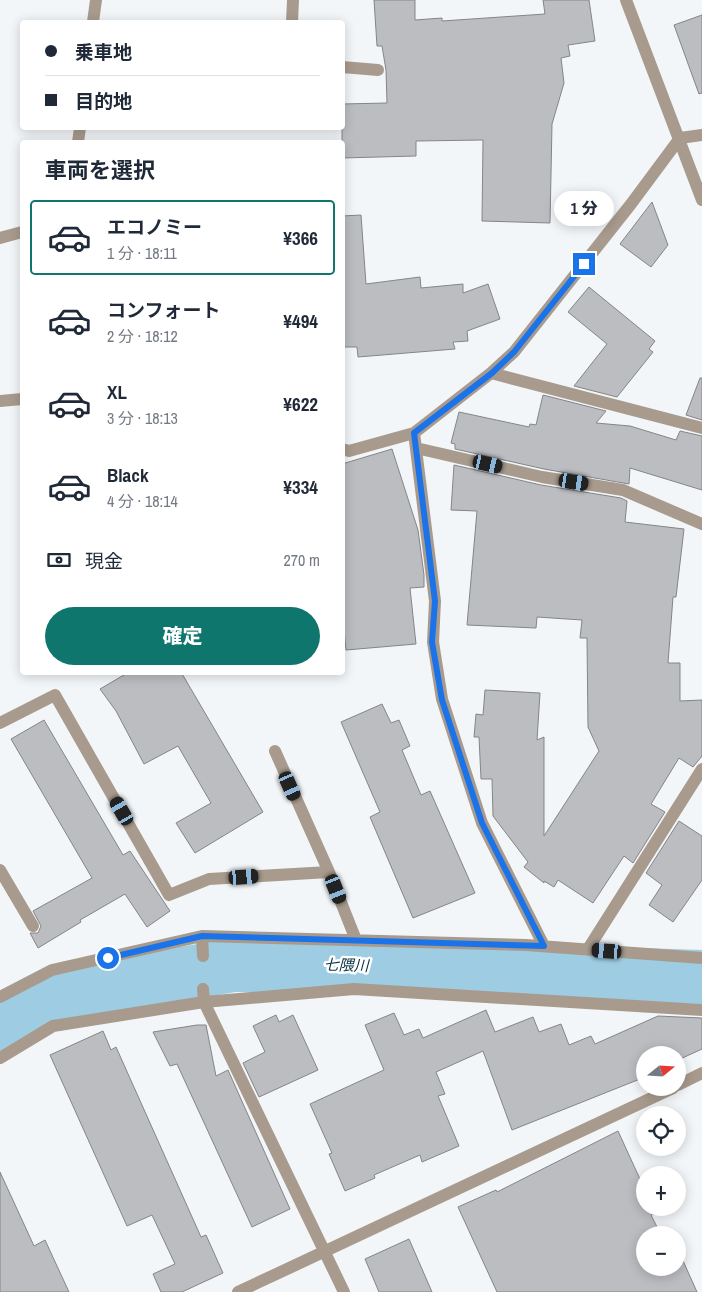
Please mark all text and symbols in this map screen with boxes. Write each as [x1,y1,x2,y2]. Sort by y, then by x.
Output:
text: 乗車地 [75,39,132,65]
text: 目的地 [75,88,132,114]
text: 車両を選択 [45,155,155,185]
callout: 1 分 [554,192,614,226]
text: 1 分 [571,197,597,219]
text: エコノミー [107,214,202,240]
icon: car [47,215,92,260]
text: ¥366 [283,225,318,251]
text: 1 分 · 18:11 [107,242,177,264]
route end [573,253,595,275]
text: コンフォート [107,297,220,323]
icon: car [47,298,92,343]
text: ¥494 [283,308,318,334]
text: 2 分 · 18:12 [107,325,178,347]
text: XL [107,379,127,405]
icon: car [47,381,92,426]
text: ¥622 [283,391,318,417]
text: 3 分 · 18:13 [107,407,178,429]
car [471,453,504,475]
text: Black [107,462,149,488]
icon: car [47,464,92,509]
car [558,472,589,492]
text: ¥334 [283,474,318,500]
text: 4 分 · 18:14 [107,490,178,512]
icon: cash [45,546,73,574]
text: 現金 [85,548,123,574]
text: 270 m [284,549,320,571]
button: 確定 [45,607,320,665]
car [277,769,302,803]
car [108,794,135,828]
car [228,868,259,886]
car [323,872,348,906]
car [591,942,622,960]
route start [97,947,119,969]
water label: 七隈川 [323,954,371,976]
north arrow [636,1046,686,1096]
map controls [636,1046,686,1276]
button: locate [636,1106,686,1156]
button: + [636,1166,686,1216]
button: − [636,1226,686,1276]

